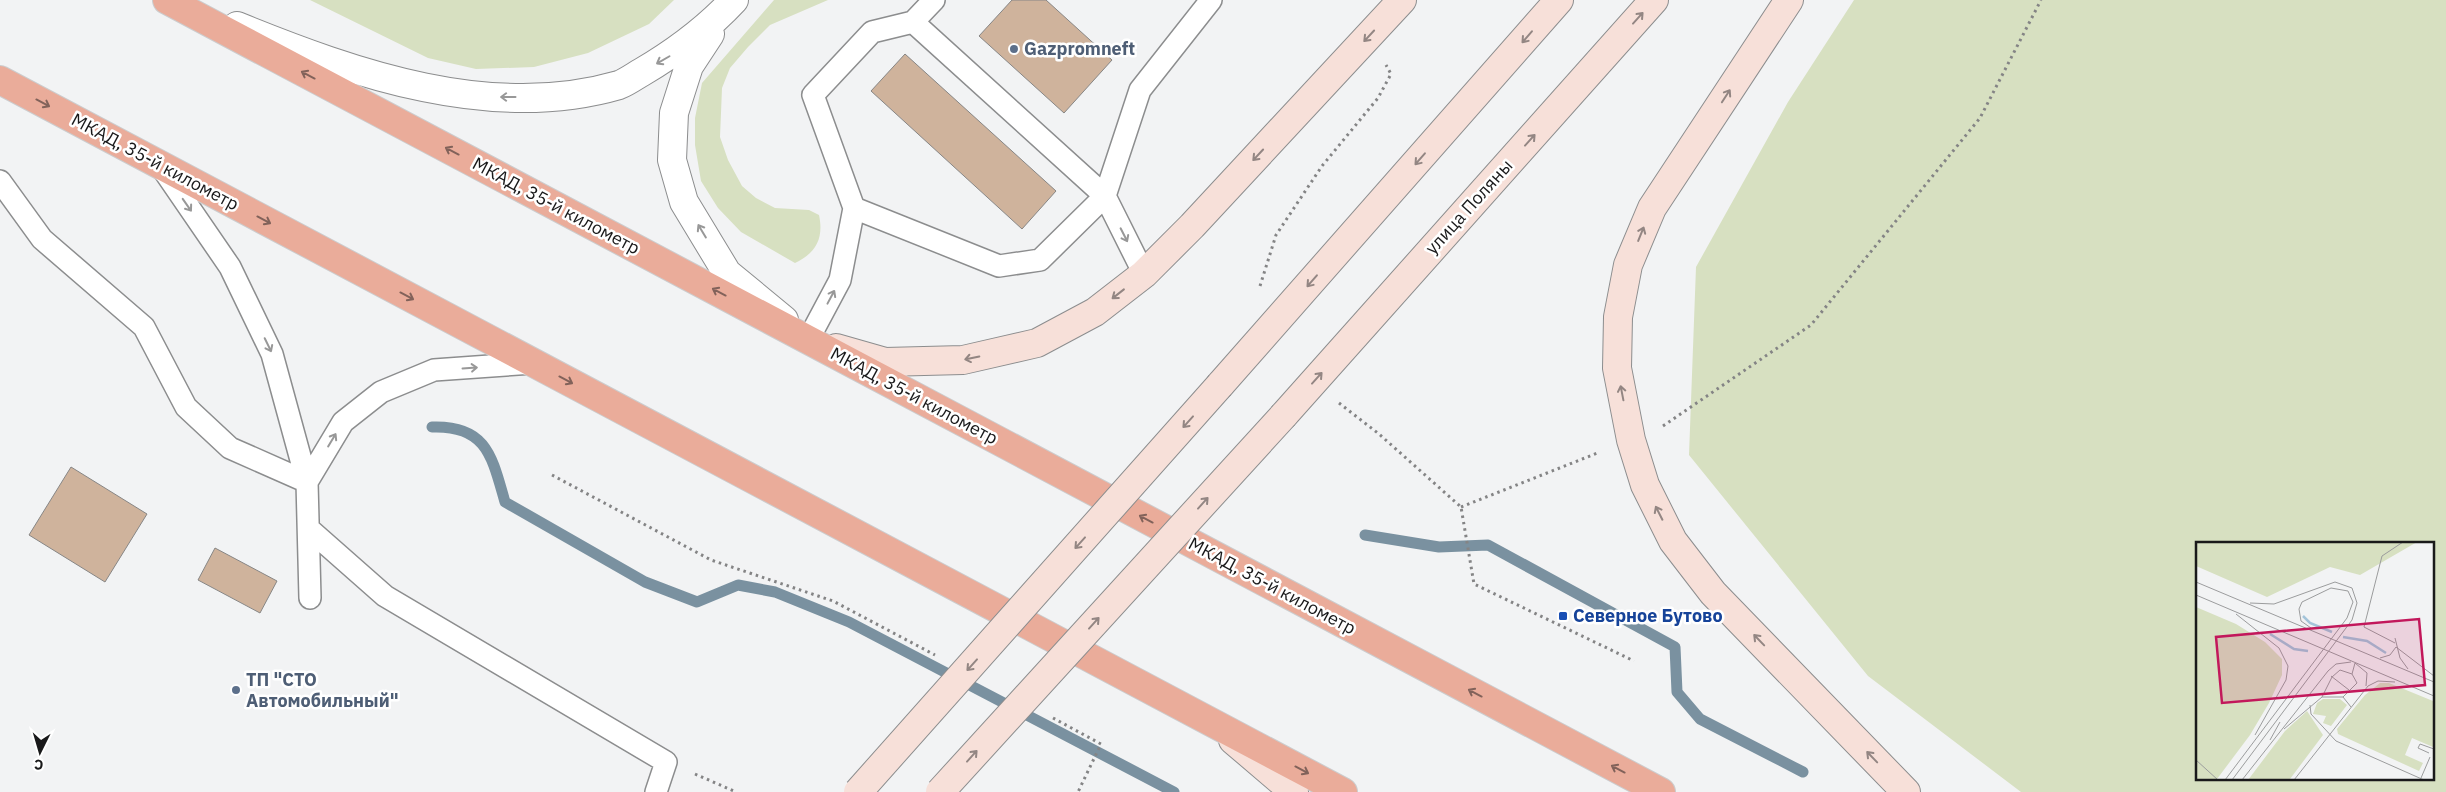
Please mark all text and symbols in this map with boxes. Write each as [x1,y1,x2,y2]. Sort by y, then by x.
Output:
one-way arrow [1632,12,1644,25]
one-way arrow [1363,29,1375,42]
one-way arrow [1521,30,1533,43]
place label: Gazpromneft [1024,37,1135,60]
marker: Gazpromneft [1008,43,1020,55]
one-way arrow [657,55,671,65]
one-way arrow [301,70,316,79]
one-way arrow [1721,89,1731,103]
one-way arrow [501,92,517,102]
one-way arrow [35,99,50,108]
street label: МКАД, 35-й километр [68,108,243,215]
one-way arrow [1524,133,1536,146]
one-way arrow [444,146,459,156]
one-way arrow [1252,148,1264,161]
street label: МКАД, 35-й километр [469,152,644,259]
one-way arrow [1414,152,1425,165]
street label: улица Поляны [1420,154,1517,259]
one-way arrow [182,198,193,212]
one-way arrow [256,216,271,225]
one-way arrow [696,225,706,239]
one-way arrow [1120,227,1129,242]
one-way arrow [1637,227,1646,242]
one-way arrow [1306,274,1318,287]
one-way arrow [712,287,727,296]
one-way arrow [826,289,836,304]
one-way arrow [1111,289,1125,299]
one-way arrow [400,291,415,301]
one-way arrow [263,338,273,353]
street label: МКАД, 35-й километр [827,342,1002,449]
one-way arrow [964,354,980,363]
one-way arrow [461,363,477,372]
one-way arrow [1311,372,1323,385]
one-way arrow [559,376,573,386]
one-way arrow [1617,385,1626,401]
one-way arrow [1182,415,1194,428]
one-way arrow [328,434,338,448]
one-way arrow [1198,497,1209,510]
one-way arrow [1654,506,1663,521]
one-way arrow [1139,513,1153,523]
street label: МКАД, 35-й километр [1185,532,1360,639]
one-way arrow [1074,537,1086,550]
inset map [2196,542,2434,780]
place label: Северное Бутово [1573,604,1723,627]
marker: Северное Бутово [1557,610,1569,622]
one-way arrow [1088,617,1100,630]
one-way arrow [1753,635,1765,647]
one-way arrow [966,658,978,671]
place label: ТП "СТО Автомобильный" [246,668,399,712]
marker: ТП "СТО Автомобильный" [230,684,242,696]
one-way arrow [1467,688,1482,698]
north arrow [15,727,65,777]
one-way arrow [966,750,978,763]
one-way arrow [1866,751,1878,763]
text: С [34,756,44,774]
one-way arrow [1611,764,1626,774]
one-way arrow [1294,766,1309,775]

